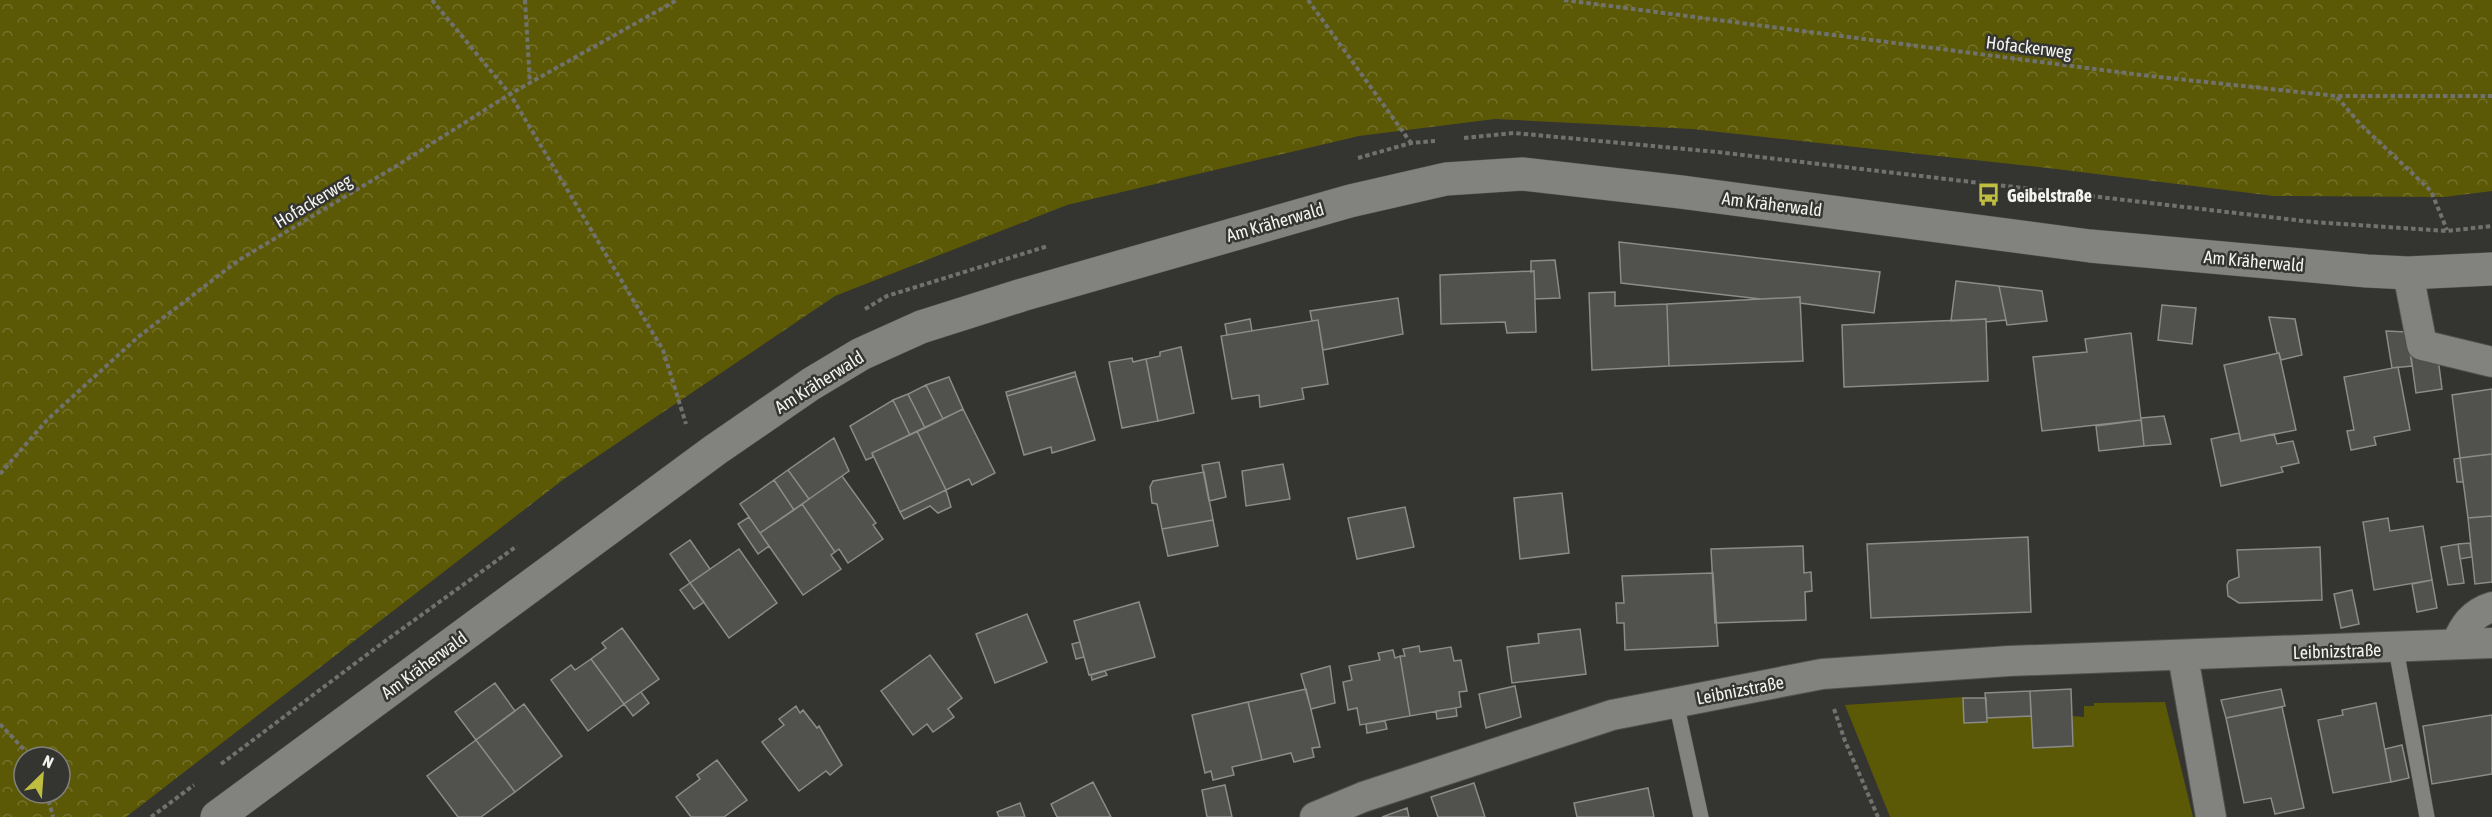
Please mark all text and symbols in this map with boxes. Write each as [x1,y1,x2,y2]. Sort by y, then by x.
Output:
street label: Hofackerweg [1985,31,2073,63]
street label: Hofackerweg [271,170,356,232]
bus stop icon: Geibelstraße [1976,182,2002,208]
place label: Geibelstraße [2007,185,2092,206]
street label: Am Kräherwald [1721,187,1823,221]
street label: Am Kräherwald [1224,198,1326,246]
street label: Am Kräherwald [2203,246,2305,276]
street label: Am Kräherwald [771,346,867,418]
street label: Am Kräherwald [377,627,471,703]
street label: Leibnizstraße [2292,639,2382,663]
street label: Leibnizstraße [1694,671,1786,709]
north arrow [12,745,72,805]
text: N [40,751,56,772]

